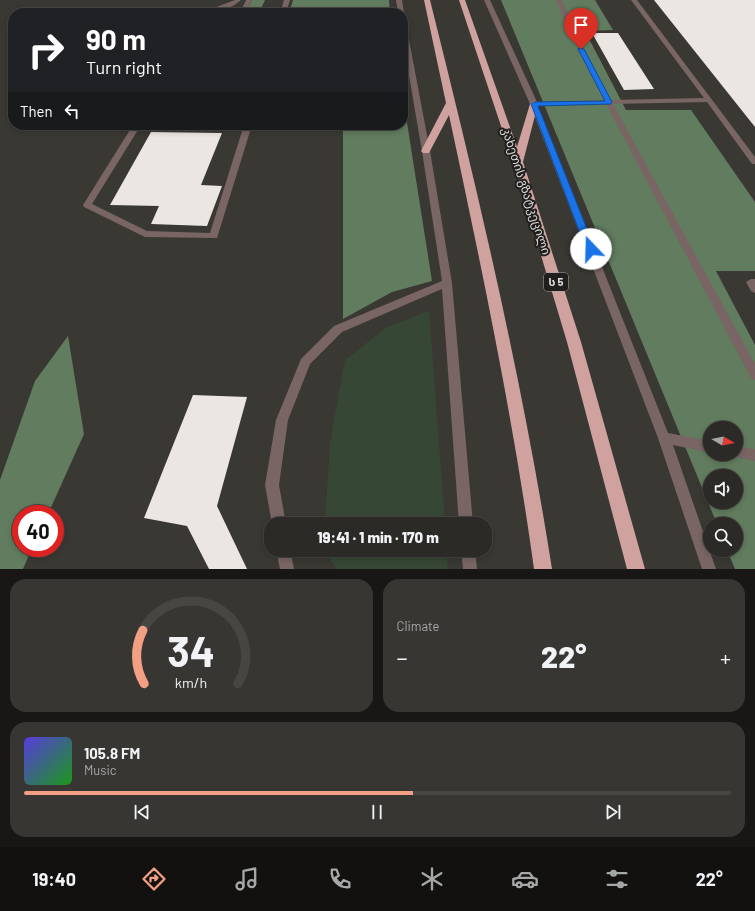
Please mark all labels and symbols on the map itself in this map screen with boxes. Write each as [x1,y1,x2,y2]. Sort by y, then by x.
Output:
pin [564,8,598,49]
street label: კახეთის გზატკეცილი [498,125,554,257]
position arrow [570,228,612,270]
road number: ს 5 [544,273,568,291]
north arrow [703,421,743,461]
speed limit sign: 40 [12,505,64,557]

